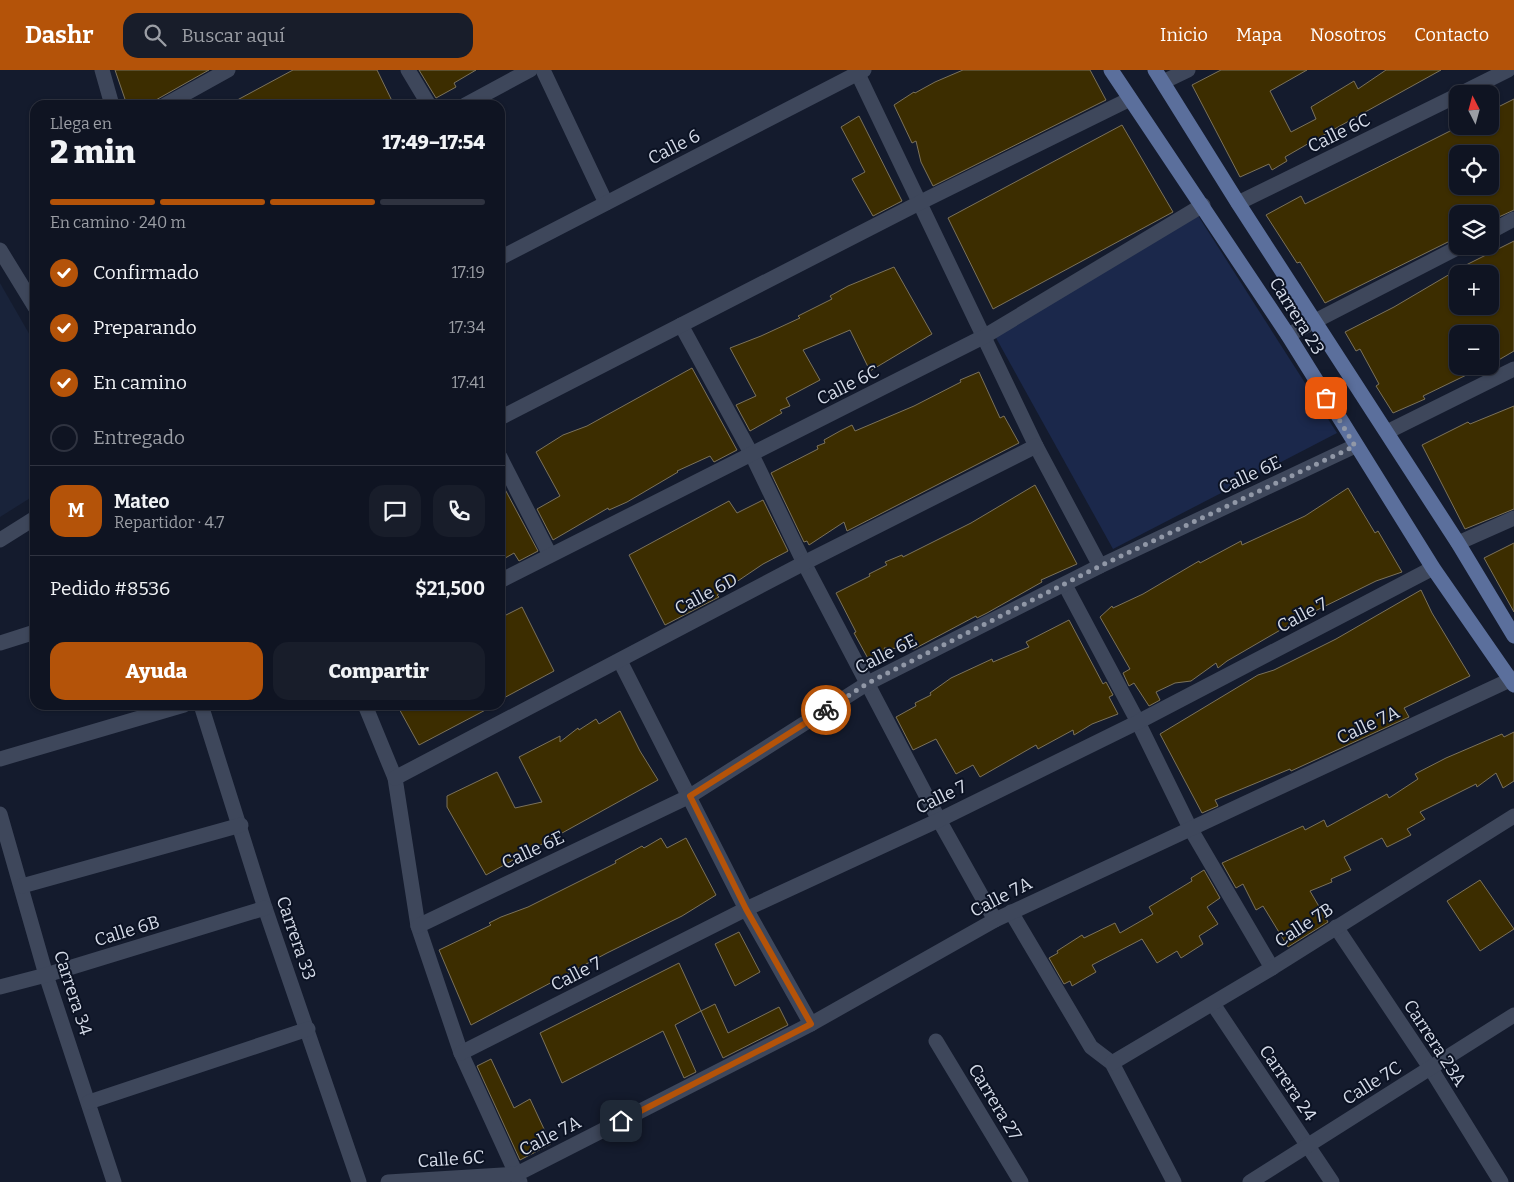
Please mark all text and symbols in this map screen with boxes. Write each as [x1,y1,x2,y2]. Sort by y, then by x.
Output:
search box [123,13,473,58]
text: Dashr [25,21,93,49]
icon: search [141,21,169,49]
text: Buscar aquí [181,24,285,47]
text: Inicio [1160,24,1208,46]
text: Mapa [1236,24,1282,46]
text: Nosotros [1310,24,1386,46]
text: Contacto [1414,24,1489,46]
north arrow [1449,85,1499,135]
map controls [1449,85,1499,375]
street label: Calle 6C [1304,108,1374,158]
text: Llega en [50,114,112,133]
street label: Calle 6 [644,125,704,169]
text: 17:49–17:54 [382,131,485,154]
text: 2 min [50,133,136,171]
button: locate [1449,145,1499,195]
button: layers [1449,205,1499,255]
text: En camino · 240 m [50,213,186,232]
icon: check [50,259,78,287]
text: Confirmado [93,261,199,284]
text: 17:19 [451,263,485,282]
button: + [1449,265,1499,315]
street label: Carrera 23 [1265,273,1329,359]
icon: check [50,314,78,342]
text: Preparando [93,316,197,339]
text: 17:34 [449,318,485,337]
button: − [1449,325,1499,375]
street label: Calle 6C [813,360,883,410]
icon: check [50,369,78,397]
text: En camino [93,371,187,394]
text: 17:41 [451,373,485,392]
pin [1305,377,1347,419]
icon: bag [1312,384,1340,412]
text: Entregado [93,426,185,449]
street label: Calle 6E [1215,451,1285,499]
button: chat [369,485,421,537]
button: phone [433,485,485,537]
text: Mateo [114,490,170,513]
text: M [68,499,84,522]
text: Repartidor · 4.7 [114,513,224,532]
street label: Calle 6D [671,568,741,620]
text: Pedido #8536 [50,577,170,600]
text: $21,500 [415,577,485,600]
street label: Calle 7 [1273,593,1331,637]
street label: Calle 6E [851,629,921,679]
button: Ayuda [50,642,263,700]
button: Compartir [273,642,485,700]
courier [801,685,851,735]
icon: bike [812,696,840,724]
street label: Calle 7A [1333,701,1403,749]
street label: Calle 7 [912,775,970,819]
street label: Calle 6E [498,826,568,874]
street label: Calle 7A [966,872,1036,922]
street label: Carrera 33 [271,893,321,983]
street label: Calle 7B [1271,898,1337,952]
street label: Calle 6B [92,911,162,951]
street label: Carrera 34 [49,948,97,1039]
street label: Calle 7 [547,952,605,996]
street label: Carrera 23A [1399,995,1471,1091]
street label: Carrera 24 [1254,1041,1322,1126]
street label: Calle 7C [1338,1056,1406,1110]
street label: Carrera 27 [964,1060,1026,1144]
pin [600,1100,642,1142]
icon: home [607,1107,635,1135]
street label: Calle 7A [515,1111,585,1161]
street label: Calle 6C [417,1146,485,1172]

